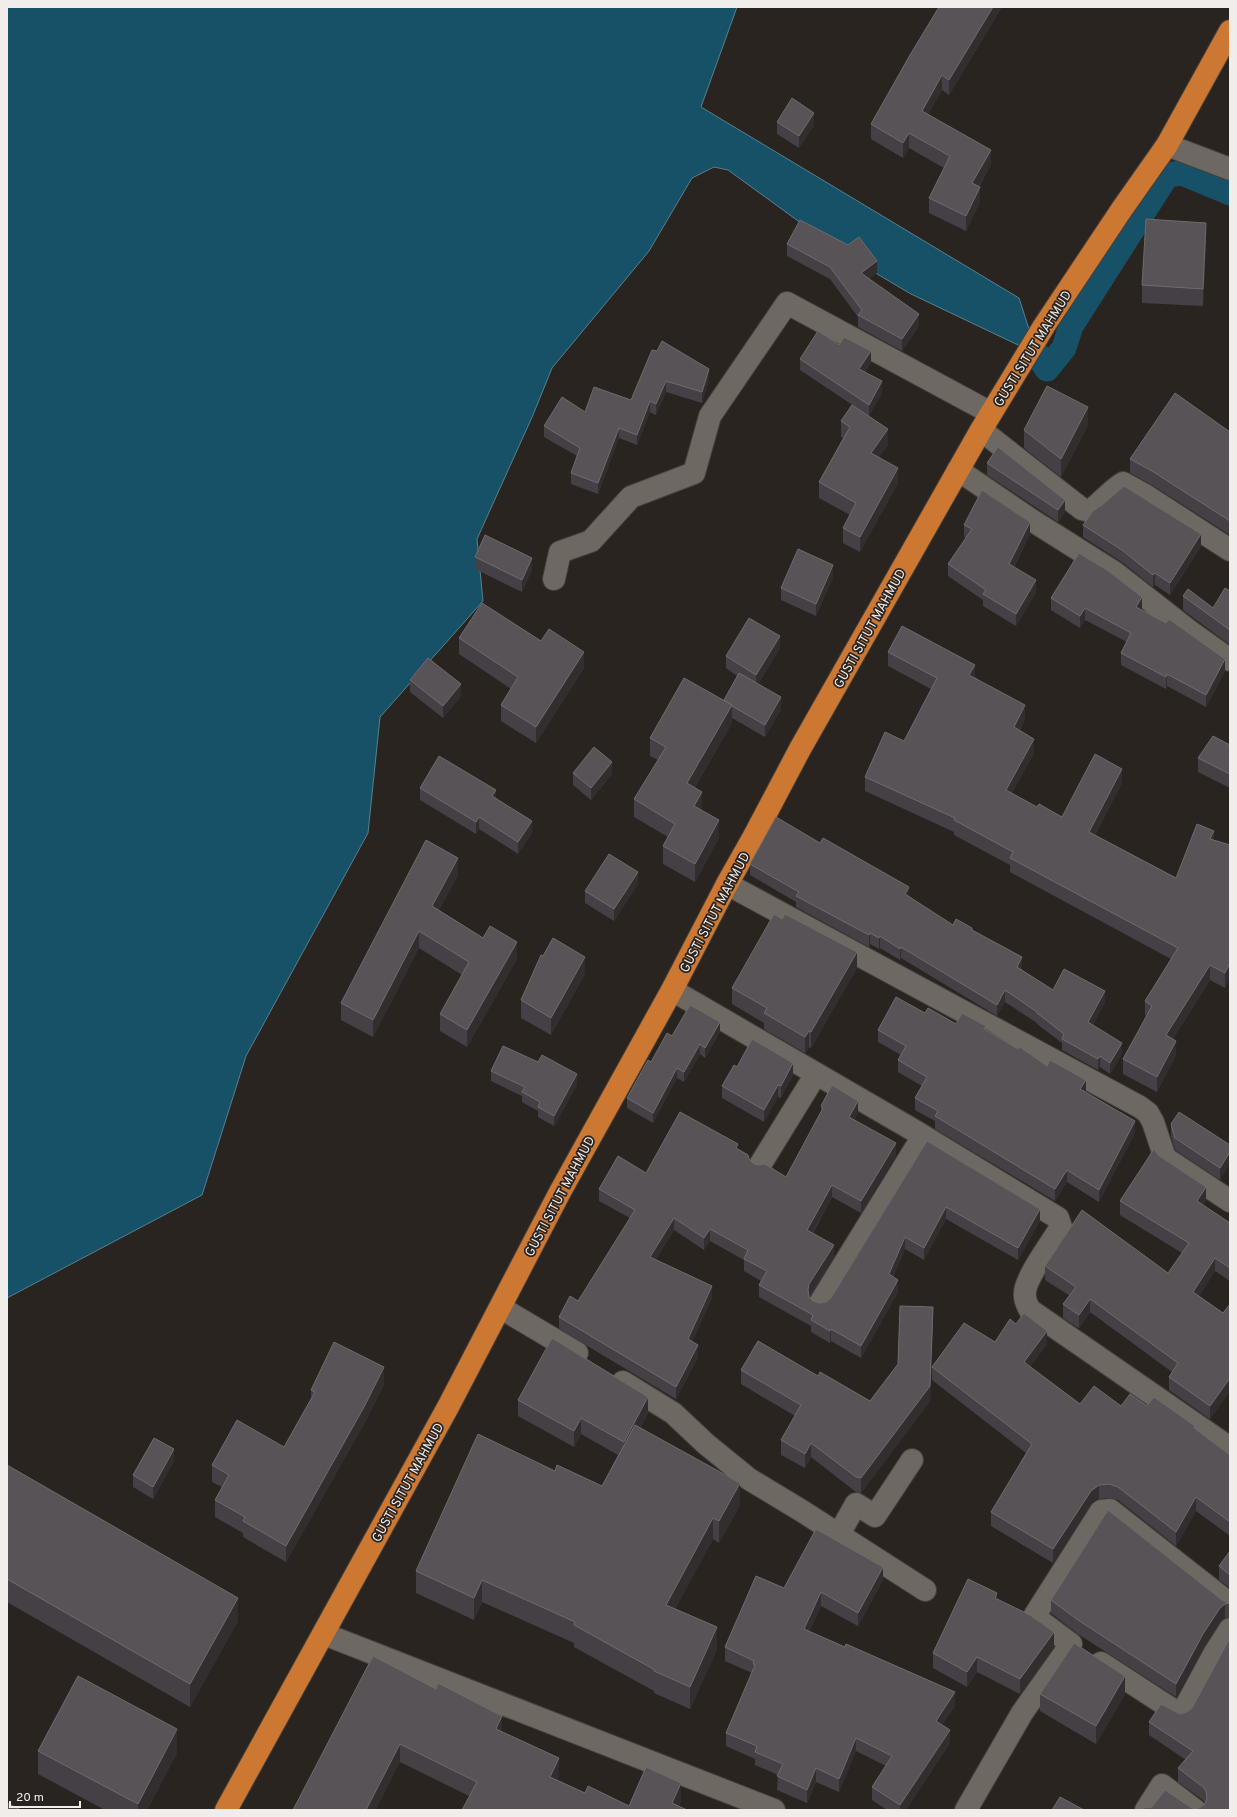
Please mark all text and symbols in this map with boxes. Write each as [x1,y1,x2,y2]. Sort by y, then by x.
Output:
street label: GUSTI SITUT MAHMUD [991,288,1076,410]
street label: GUSTI SITUT MAHMUD [831,567,910,691]
street label: GUSTI SITUT MAHMUD [677,850,754,976]
street label: GUSTI SITUT MAHMUD [522,1134,599,1260]
street label: GUSTI SITUT MAHMUD [369,1421,448,1545]
scale bar [10,1783,80,1809]
text: 20 m [16,1790,44,1806]

